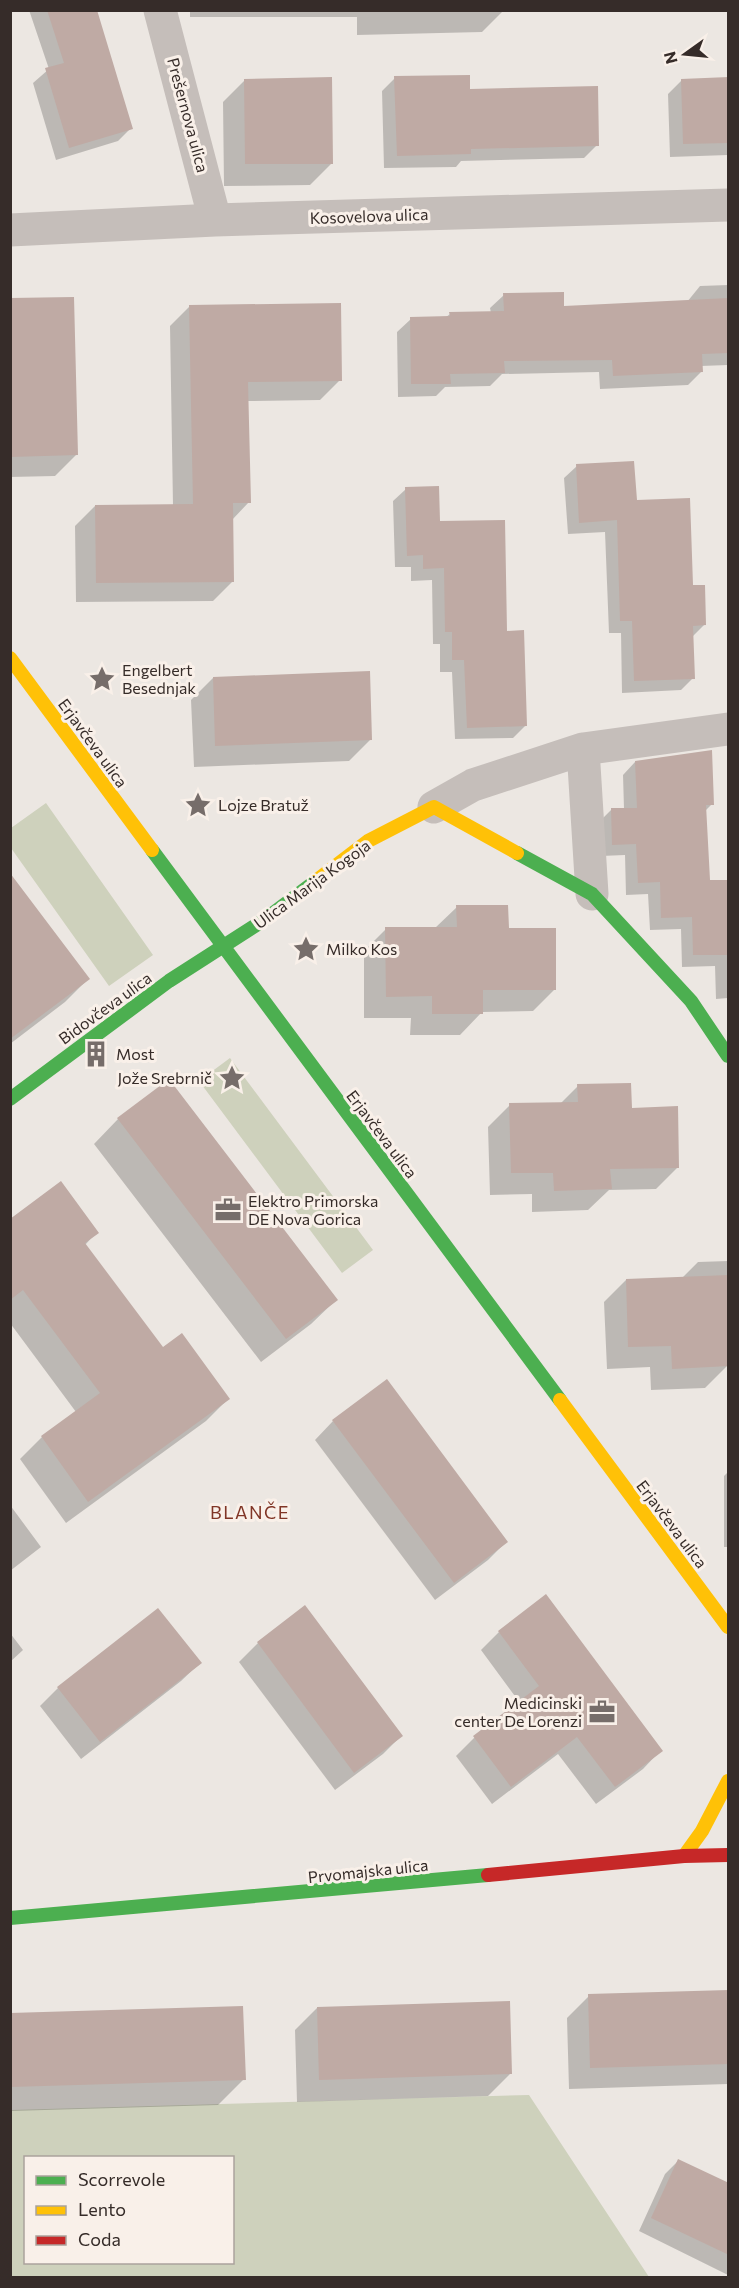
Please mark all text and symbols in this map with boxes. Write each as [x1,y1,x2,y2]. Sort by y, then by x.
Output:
north arrow [655,24,715,84]
text: N [659,50,681,66]
street label: Prešernova ulica [164,55,213,174]
street label: Kosovelova ulica [309,204,429,227]
place label: Engelbert Besednjak [122,660,196,697]
place icon: Engelbert Besednjak [87,664,117,694]
street label: Erjavčeva ulica [55,695,132,791]
place icon: Lojze Bratuž [183,790,213,820]
place label: Lojze Bratuž [218,795,309,814]
street label: Ulica Marija Kogoja [250,835,374,932]
place icon: Milko Kos [291,934,321,964]
place label: Milko Kos [326,939,397,958]
street label: Bidovčeva ulica [55,968,155,1048]
building icon: Most [81,1039,111,1069]
place label: Most [116,1044,155,1063]
place icon: Jože Srebrnič [217,1063,247,1093]
place label: Jože Srebrnič [117,1068,212,1087]
street label: Erjavčeva ulica [343,1086,422,1181]
place label: Elektro Primorska DE Nova Gorica [248,1191,378,1228]
office icon: Elektro Primorska DE Nova Gorica [213,1195,243,1225]
street label: Erjavčeva ulica [633,1476,712,1571]
district label: BLANČE [210,1501,290,1523]
place label: Medicinski center De Lorenzi [454,1693,582,1730]
office icon: Medicinski center De Lorenzi [587,1697,617,1727]
street label: Prvomajska ulica [307,1855,429,1886]
legend [24,2156,234,2264]
text: Scorrevole [78,2168,165,2190]
text: Lento [78,2198,126,2220]
text: Coda [78,2228,121,2250]

